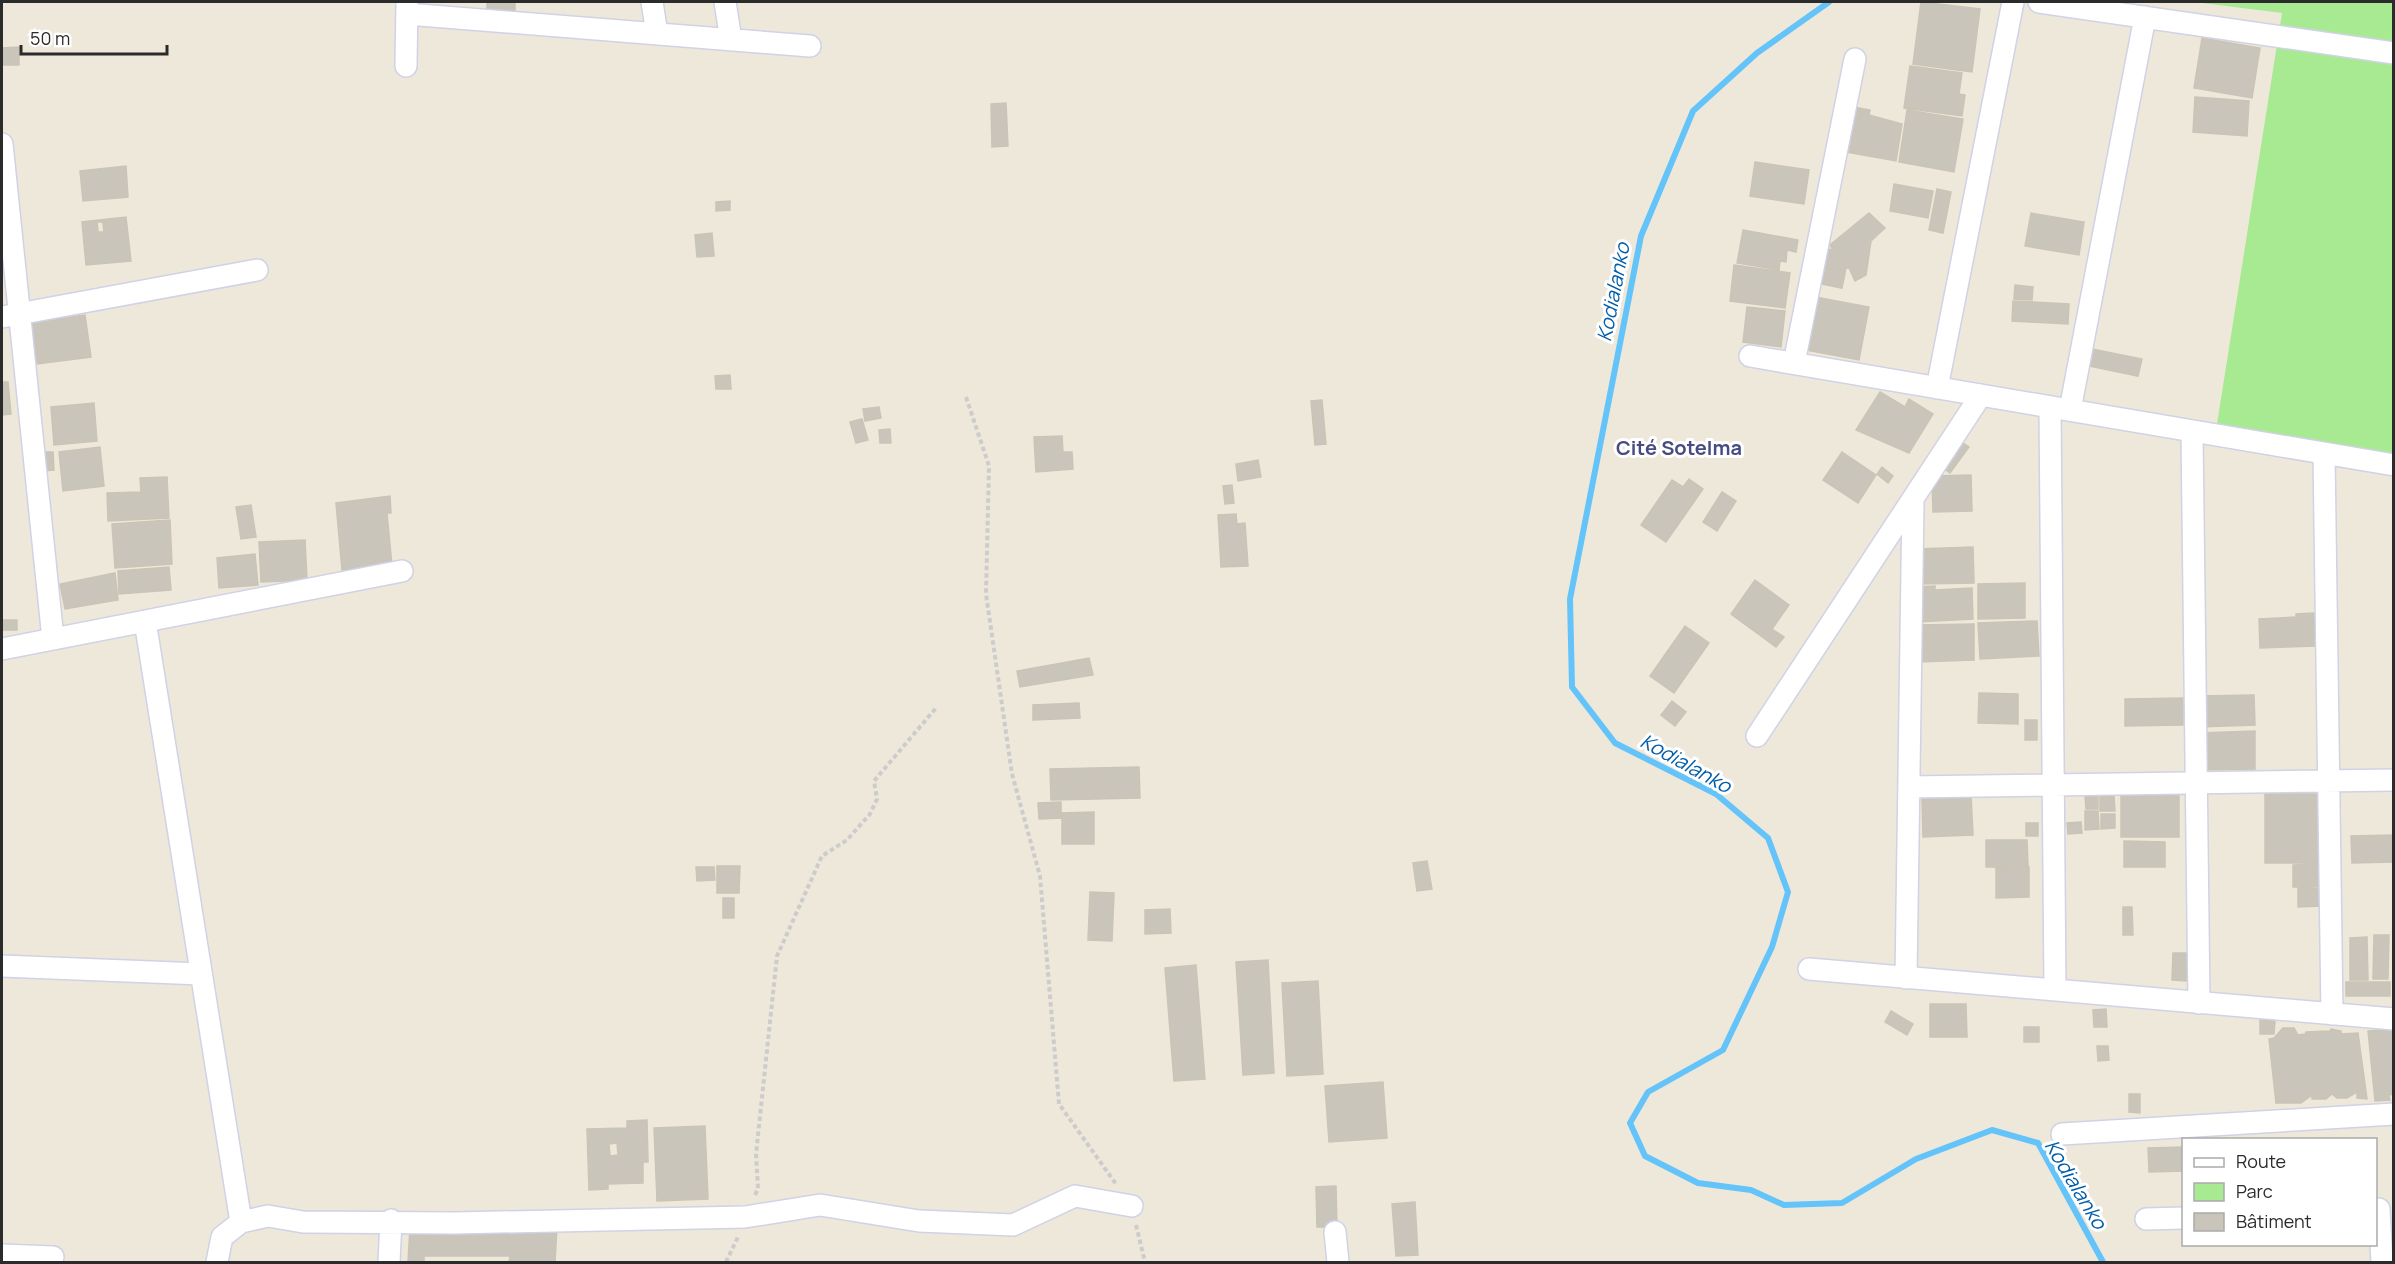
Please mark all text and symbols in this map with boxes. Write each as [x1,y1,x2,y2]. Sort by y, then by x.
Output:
scale bar [21,18,166,56]
text: 50 m [30,26,70,50]
water label: Kodialanko [1590,239,1636,344]
district label: Cité Sotelma [1616,434,1742,461]
water label: Kodialanko [1636,727,1737,800]
water label: Kodialanko [2039,1134,2114,1235]
legend [2182,1138,2377,1246]
text: Route [2236,1149,2286,1173]
text: Parc [2236,1179,2273,1203]
text: Bâtiment [2236,1209,2312,1233]

